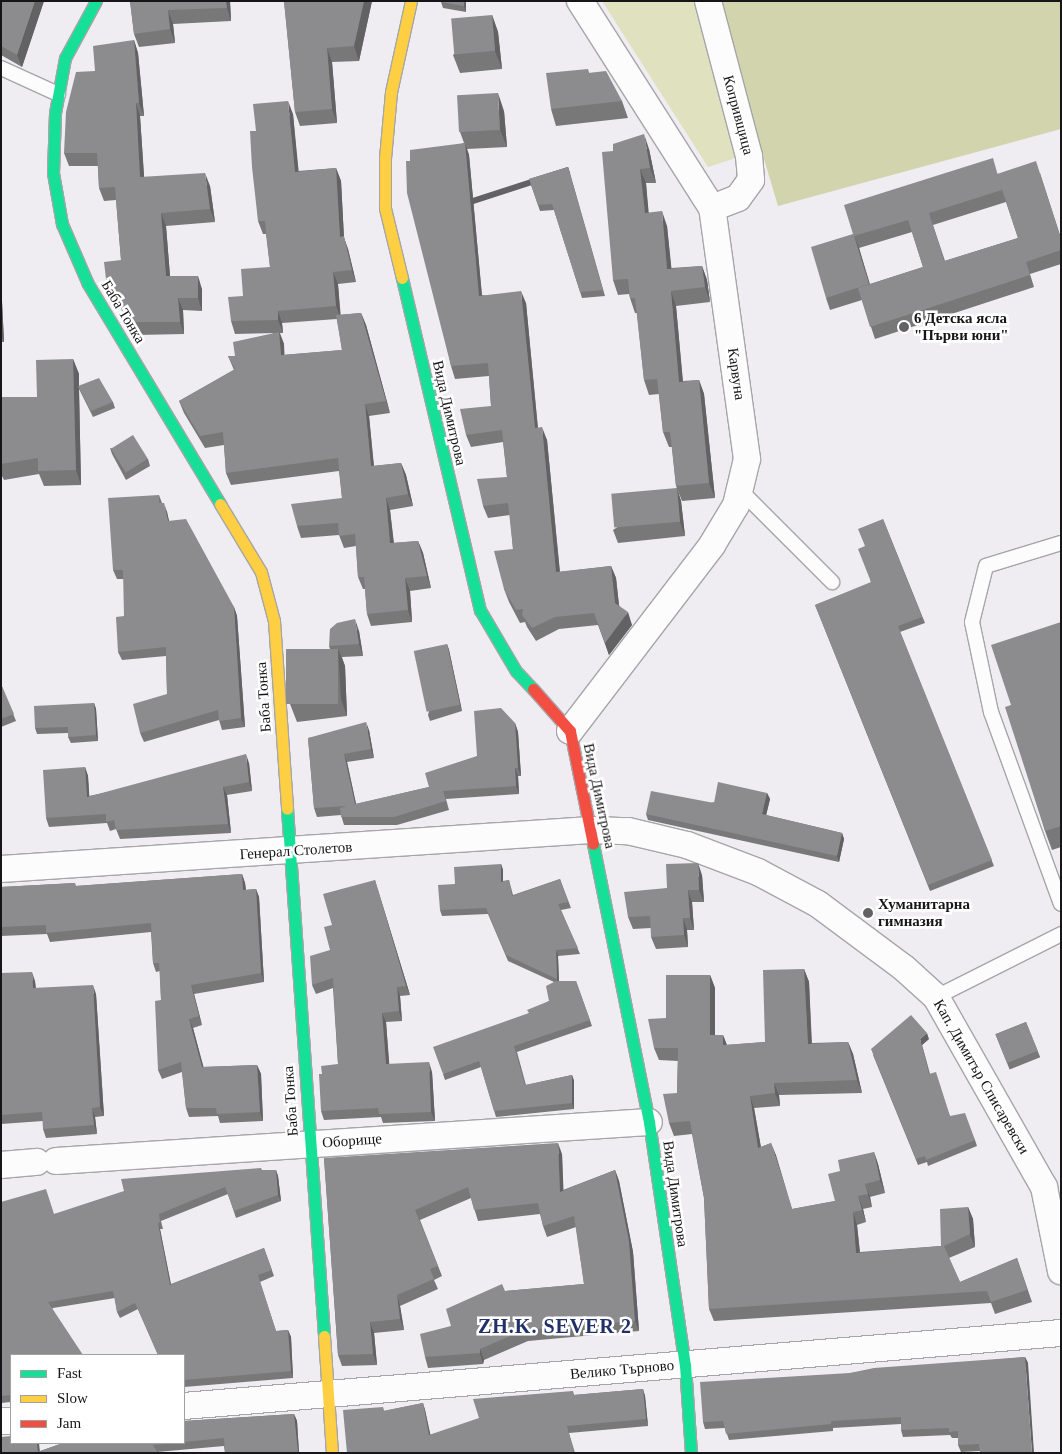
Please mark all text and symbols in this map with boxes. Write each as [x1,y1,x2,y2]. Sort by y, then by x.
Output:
street label: Копривщица [719,73,757,157]
street label: Баба Тонка [97,277,149,347]
place label: 6 Детска ясла "Първи юни" [914,309,1009,344]
marker: 6 Детска ясла "Първи юни" [898,321,910,333]
street label: Карвуна [723,347,749,401]
street label: Вида Димитрова [428,359,470,467]
street label: Баба Тонка [253,661,275,733]
street label: Вида Димитрова [579,742,619,850]
street label: Генерал Столетов [239,838,353,864]
place label: Хуманитарна гимназия [878,895,970,930]
marker: Хуманитарна гимназия [862,907,874,919]
street label: Кап. Димитър Списаревски [929,996,1033,1158]
street label: Баба Тонка [280,1065,302,1137]
street label: Оборище [322,1130,382,1152]
street label: Вида Димитрова [659,1140,691,1248]
district label: ZH.K. SEVER 2 [476,1314,634,1338]
legend [10,1354,185,1444]
street label: Велико Търново [569,1356,675,1384]
text: Fast [57,1365,82,1381]
text: Slow [57,1390,88,1406]
text: Jam [57,1415,81,1431]

